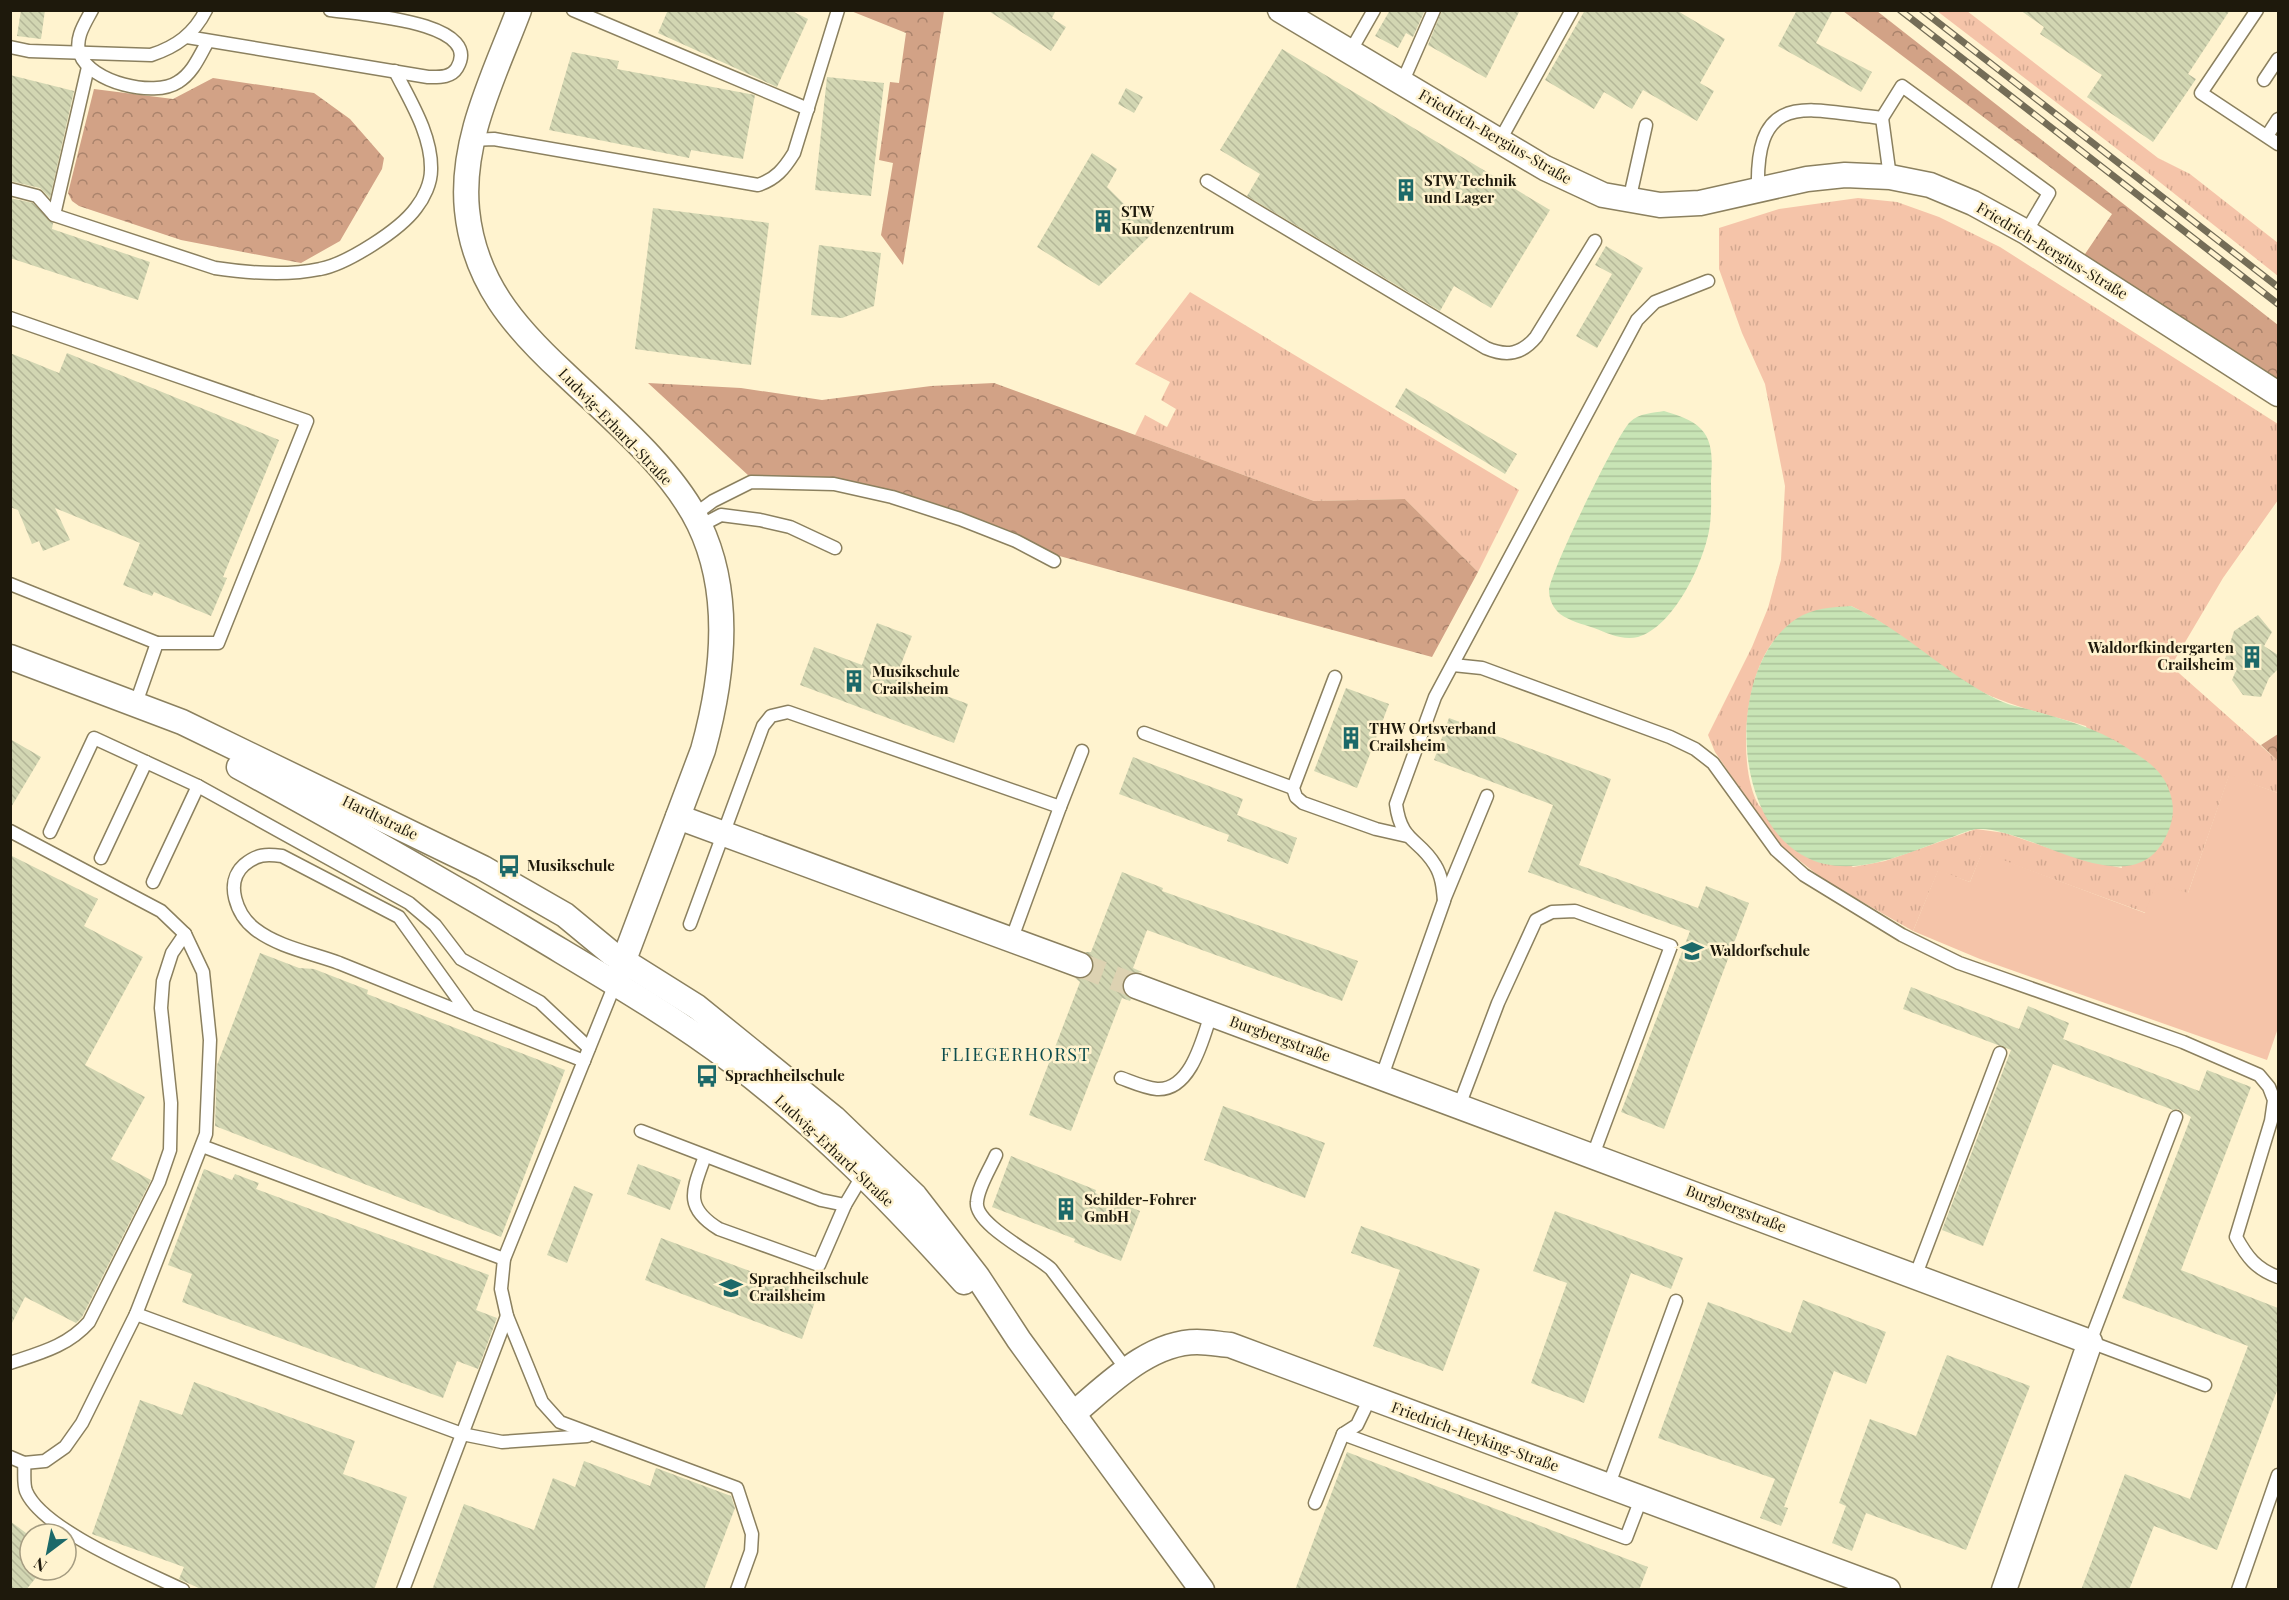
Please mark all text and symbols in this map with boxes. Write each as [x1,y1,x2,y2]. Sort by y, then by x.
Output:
street label: Friedrich-Bergius-Straße [1416,84,1575,188]
place label: STW Technik und Lager [1424,170,1517,207]
building icon: STW Technik und Lager [1393,177,1419,203]
street label: Friedrich-Bergius-Straße [1973,197,2132,303]
place label: STW Kundenzentrum [1121,201,1235,238]
building icon: STW Kundenzentrum [1090,208,1116,234]
street label: Ludwig-Erhard-Straße [555,363,677,489]
place label: Waldorfkindergarten Crailsheim [2087,637,2235,674]
building icon: Waldorfkindergarten Crailsheim [2239,644,2265,670]
place label: Musikschule Crailsheim [872,661,960,698]
building icon: Musikschule Crailsheim [841,668,867,694]
place label: THW Ortsverband Crailsheim [1369,718,1496,755]
building icon: THW Ortsverband Crailsheim [1338,725,1364,751]
street label: Hardtstraße [339,790,422,844]
bus stop icon: Musikschule [496,853,522,879]
place label: Musikschule [527,855,615,875]
school or university icon: Waldorfschule [1679,938,1705,964]
place label: Waldorfschule [1709,940,1811,960]
street label: Burgbergstraße [1227,1011,1333,1066]
district label: FLIEGERHORST [941,1042,1091,1066]
bus stop icon: Sprachheilschule [694,1063,720,1089]
place label: Sprachheilschule [725,1065,845,1085]
street label: Ludwig-Erhard-Straße [771,1090,898,1211]
street label: Burgbergstraße [1683,1180,1789,1236]
place label: Schilder-Fohrer GmbH [1084,1189,1196,1226]
building icon: Schilder-Fohrer GmbH [1053,1196,1079,1222]
place label: Sprachheilschule Crailsheim [749,1268,869,1305]
school or university icon: Sprachheilschule Crailsheim [718,1275,744,1301]
street label: Friedrich-Heyking-Straße [1389,1396,1562,1476]
north arrow [18,1522,78,1582]
text: N [29,1553,50,1577]

